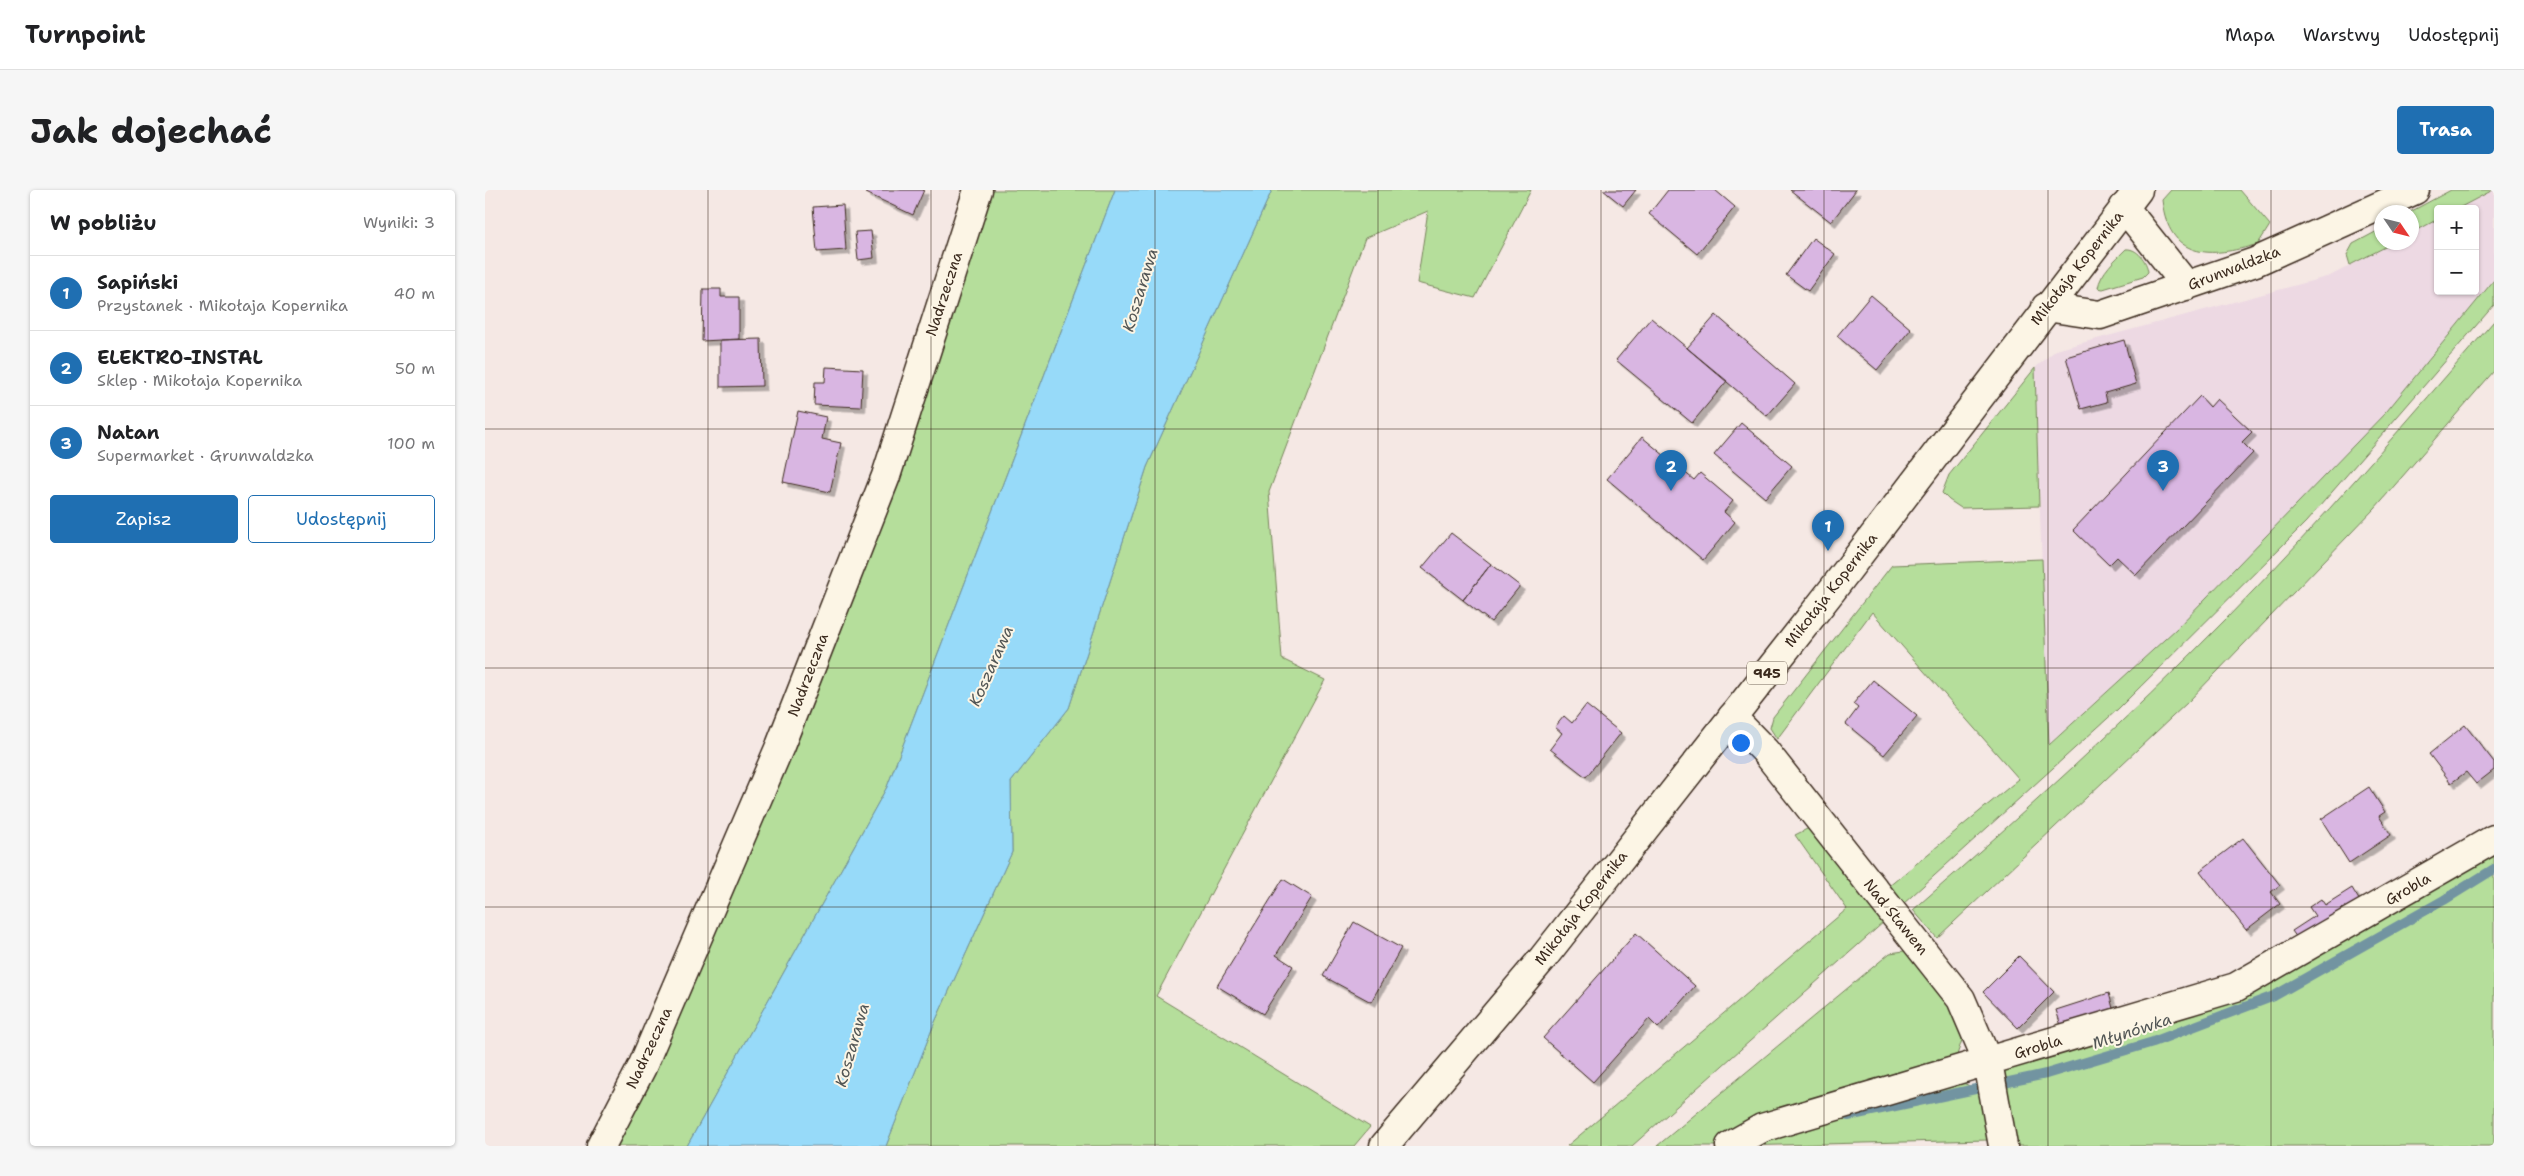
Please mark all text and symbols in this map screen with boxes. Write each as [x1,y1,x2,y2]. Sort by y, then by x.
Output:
text: Turnpoint [25,19,146,51]
text: Mapa [2225,23,2275,47]
text: Warstwy [2303,23,2380,47]
text: Udostępnij [2408,23,2499,47]
button: Trasa [2397,106,2494,154]
text: Jak dojechać [30,107,272,154]
north arrow [2374,205,2419,250]
map controls [2434,205,2479,295]
button: + [2434,205,2479,250]
street label: Mikołaja Kopernika [2026,206,2128,329]
text: W pobliżu [50,209,157,237]
text: Wyniki: 3 [363,212,435,233]
street label: Grunwaldzka [2185,241,2284,295]
water label: Koszarawa [1117,246,1163,334]
street label: Nadrzeczna [921,249,967,339]
button: − [2434,250,2479,295]
text: Sapiński [97,270,178,295]
text: 1 [62,283,70,304]
text: 40 m [393,283,435,304]
text: Przystanek · Mikołaja Kopernika [97,295,348,316]
text: ELEKTRO-INSTAL [97,345,263,370]
text: 2 [60,358,72,379]
text: 50 m [395,358,435,379]
text: Sklep · Mikołaja Kopernika [97,370,302,391]
text: Natan [97,420,159,445]
text: 3 [60,433,72,454]
text: 100 m [387,433,435,454]
text: Supermarket · Grunwaldzka [97,445,314,466]
pin: 2 [1655,450,1687,491]
pin: 3 [2147,450,2179,491]
button: Zapisz [50,495,238,543]
button: Udostępnij [248,495,435,543]
pin: 1 [1812,510,1844,551]
street label: Mikołaja Kopernika [1780,528,1882,651]
water label: Koszarawa [964,622,1018,710]
street label: Nadrzeczna [783,630,833,720]
road number: 945 [1747,662,1787,684]
your location [1728,730,1754,756]
street label: Mikołaja Kopernika [1530,846,1632,969]
street label: Grobla [2382,868,2435,910]
street label: Nad Stawem [1859,875,1933,959]
water label: Koszarawa [830,1001,874,1089]
street label: Nadrzeczna [621,1003,677,1092]
water label: Młynówka [2090,1008,2174,1054]
street label: Grobla [2012,1030,2065,1064]

